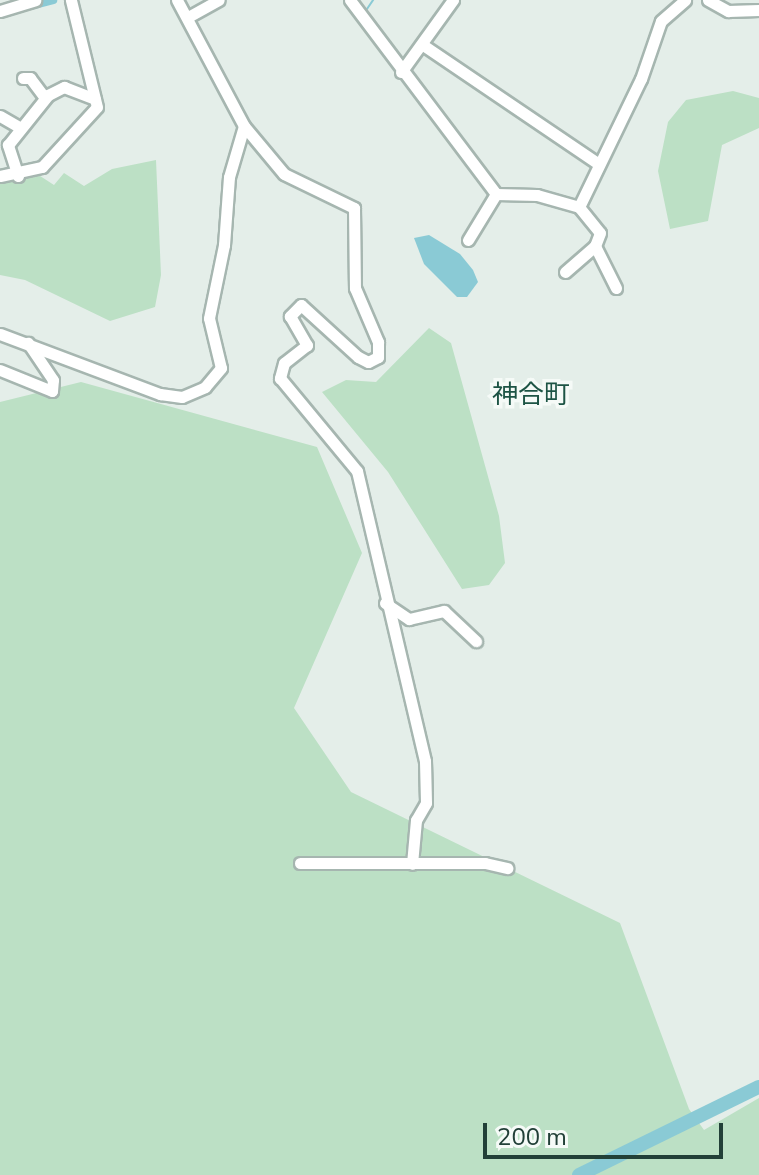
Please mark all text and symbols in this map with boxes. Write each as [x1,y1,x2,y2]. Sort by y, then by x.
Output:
district label: 神合町 [492,379,570,411]
scale bar [487,1107,727,1157]
text: 200 m [497,1121,567,1153]

